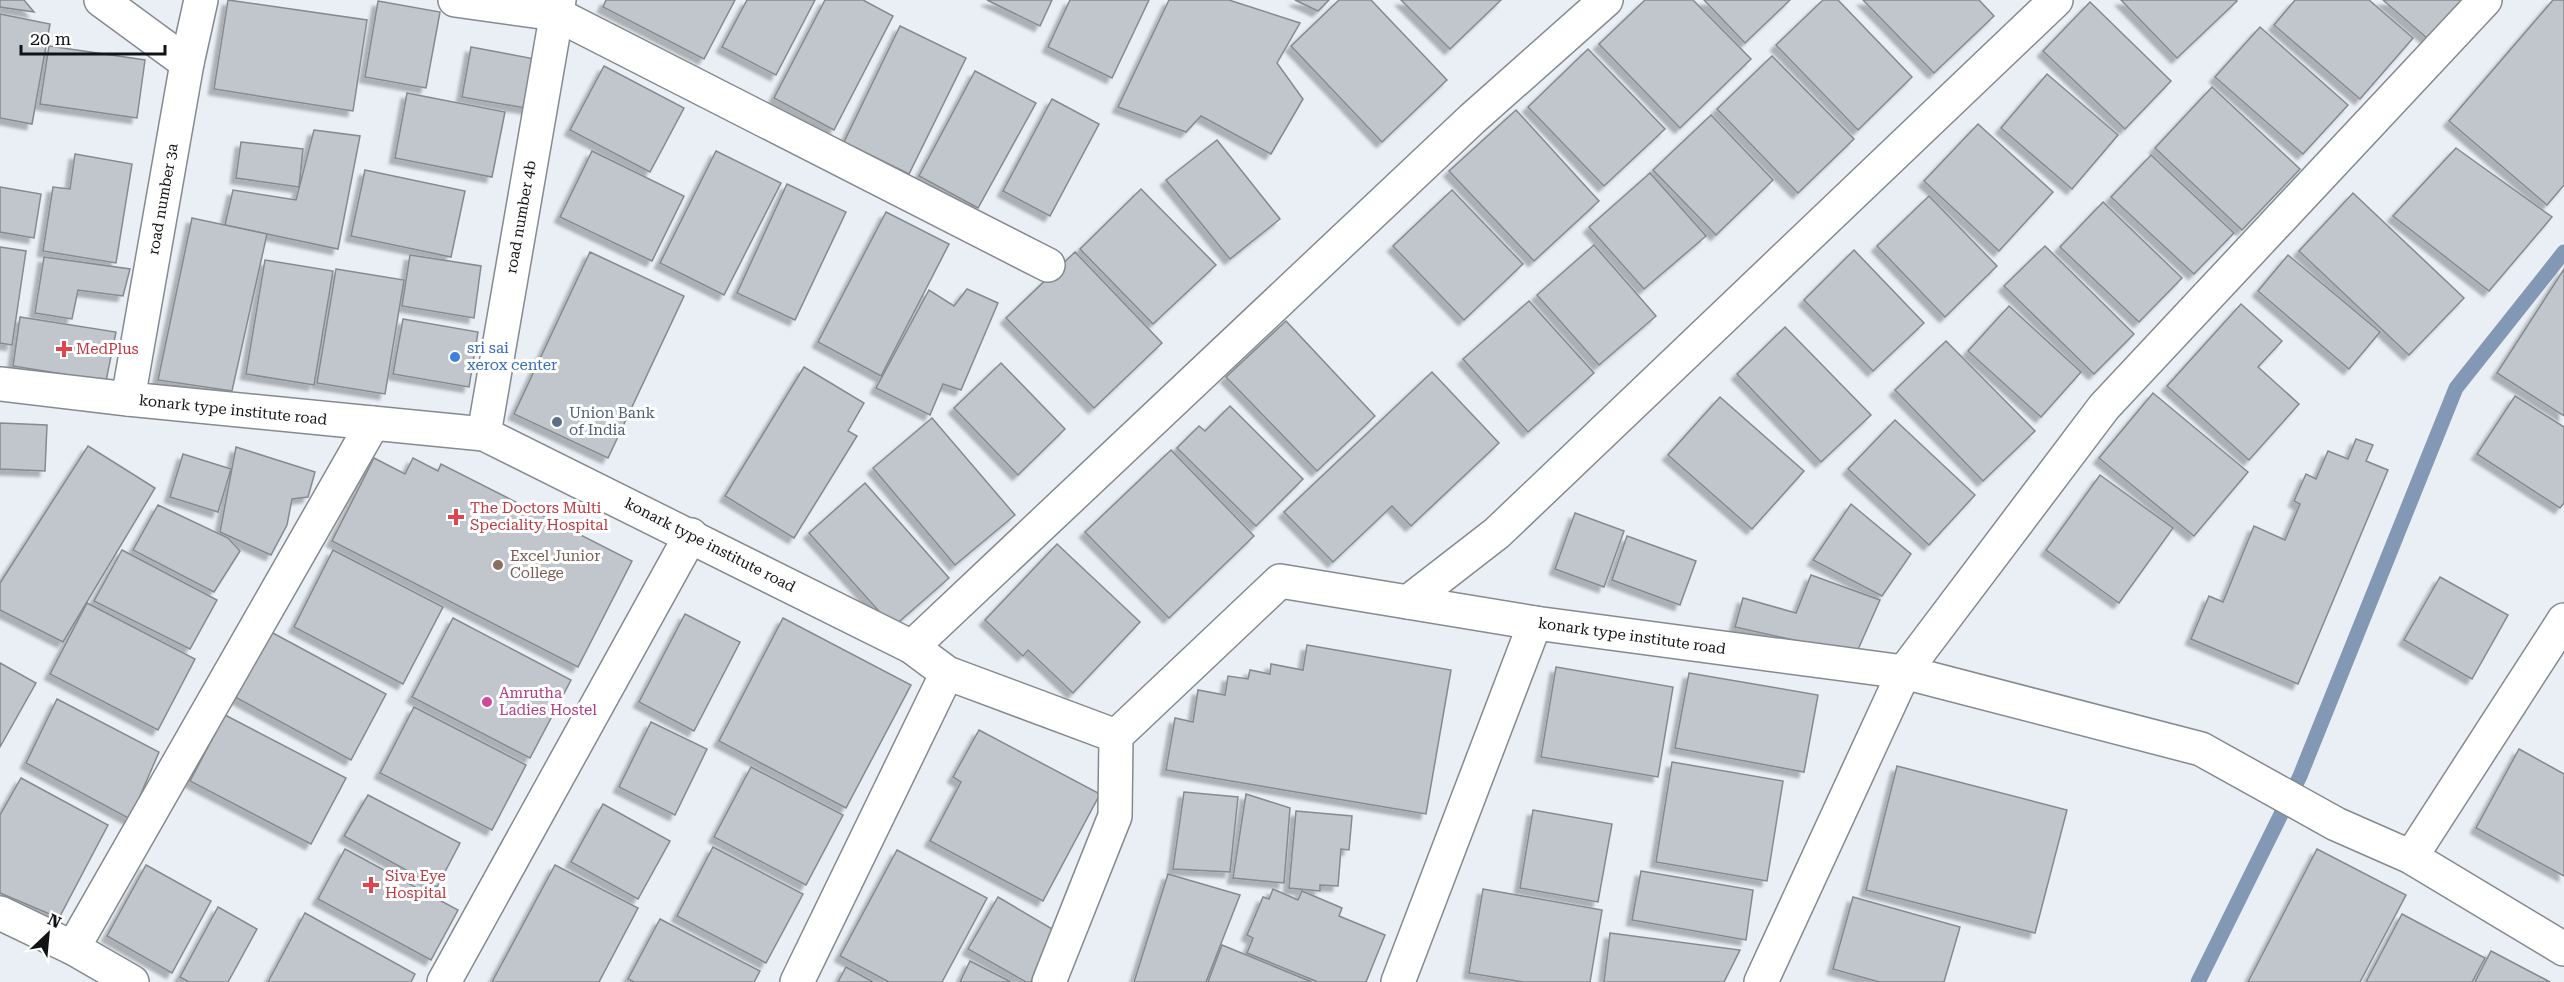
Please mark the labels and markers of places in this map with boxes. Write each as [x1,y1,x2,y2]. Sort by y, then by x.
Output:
place label: sri sai xerox center [467,339,557,374]
place label: MedPlus [76,340,139,358]
marker: MedPlus [57,342,71,356]
marker: sri sai xerox center [448,350,462,364]
place label: Union Bank of India [569,404,655,439]
marker: Union Bank of India [550,415,564,429]
place label: The Doctors Multi Speciality Hospital [470,499,608,534]
marker: The Doctors Multi Speciality Hospital [447,508,465,526]
place label: Excel Junior College [510,547,600,582]
marker: Excel Junior College [491,558,505,572]
place label: Amrutha Ladies Hostel [499,684,597,719]
marker: Amrutha Ladies Hostel [480,695,494,709]
place label: Siva Eye Hospital [385,867,447,902]
marker: Siva Eye Hospital [362,876,380,894]

